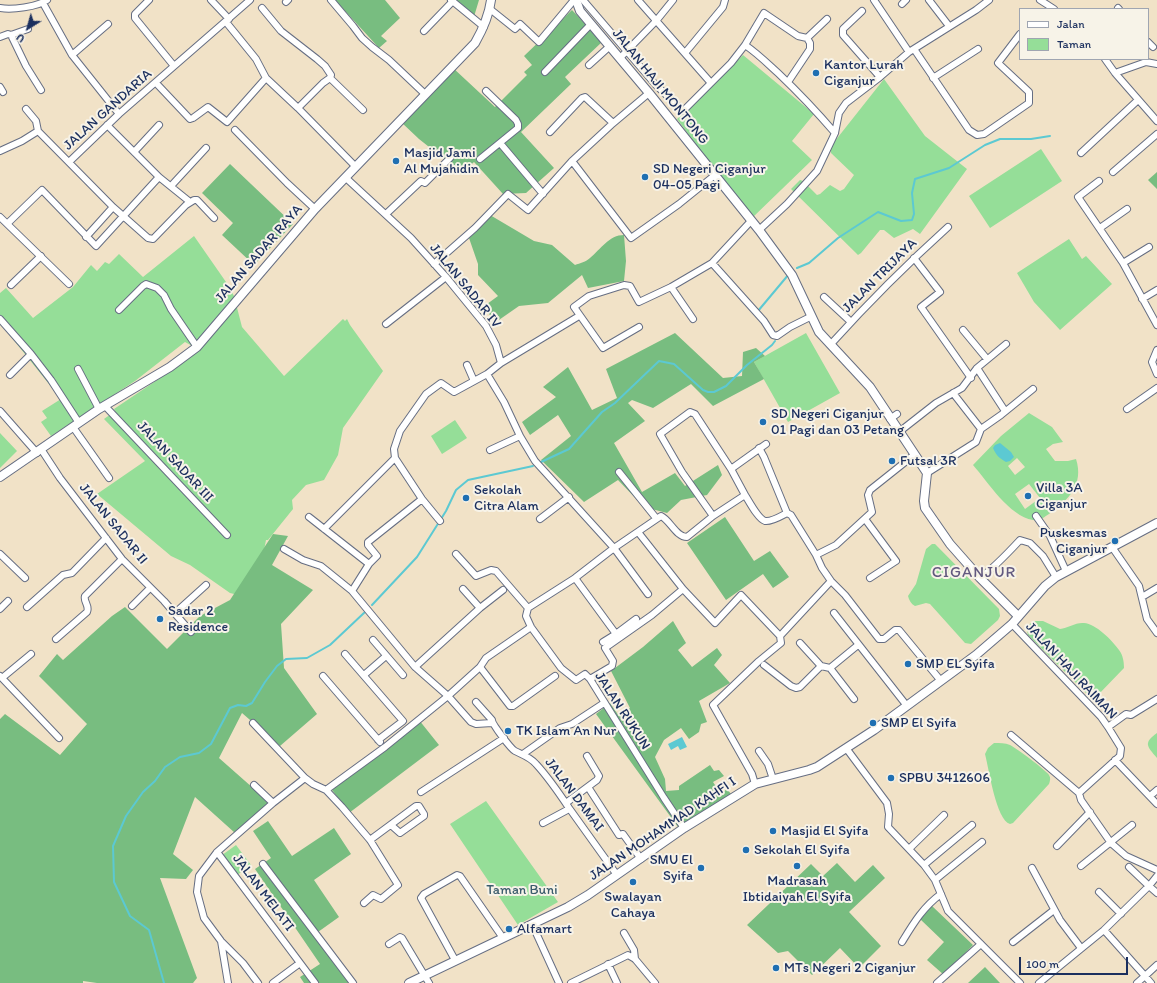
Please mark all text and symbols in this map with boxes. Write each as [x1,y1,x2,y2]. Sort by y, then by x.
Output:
north arrow [8,8,48,48]
legend [1019,8,1149,60]
text: Jalan [1057,17,1085,31]
street label: JALAN HAJI MONTONG [608,26,712,148]
text: U [14,31,27,45]
text: Taman [1057,37,1091,51]
place label: Kantor Lurah Ciganjur [824,57,903,90]
street label: JALAN GANDARIA [60,66,156,154]
marker: Kantor Lurah Ciganjur [811,68,821,78]
place label: Masjid Jami Al Mujahidin [404,145,479,178]
marker: Masjid Jami Al Mujahidin [391,156,401,166]
place label: SD Negeri Ciganjur 04-05 Pagi [653,161,766,194]
marker: SD Negeri Ciganjur 04-05 Pagi [640,172,650,182]
street label: JALAN SADAR RAYA [212,201,306,307]
street label: JALAN TRIJAYA [839,235,921,317]
street label: JALAN SADAR IV [426,240,504,332]
place label: SD Negeri Ciganjur 01 Pagi dan 03 Petang [771,406,904,438]
marker: SD Negeri Ciganjur 01 Pagi dan 03 Petang [758,417,768,427]
street label: JALAN SADAR III [133,418,217,506]
place label: Futsal 3R [900,453,956,469]
marker: Futsal 3R [887,456,897,466]
street label: JALAN SADAR II [75,480,151,568]
place label: Villa 3A Ciganjur [1036,480,1087,512]
place label: Sekolah Citra Alam [474,482,539,514]
marker: Villa 3A Ciganjur [1023,491,1033,501]
marker: Sekolah Citra Alam [461,493,471,503]
place label: Puskesmas Ciganjur [1040,525,1107,558]
marker: Puskesmas Ciganjur [1110,536,1120,546]
district label: CIGANJUR [932,563,1016,583]
place label: Sadar 2 Residence [168,603,228,636]
marker: Sadar 2 Residence [155,614,165,624]
street label: JALAN HAJI RAIMAN [1022,619,1120,723]
place label: SMP EL Syifa [916,656,995,672]
marker: SMP EL Syifa [903,659,913,669]
street label: JALAN RUKUN [591,669,653,753]
place label: SMP El Syifa [881,715,956,731]
marker: SMP El Syifa [868,718,878,728]
place label: TK Islam An Nur [516,723,616,739]
marker: TK Islam An Nur [503,726,513,736]
street label: JALAN DAMAI [541,755,607,835]
place label: SPBU 3412606 [899,770,990,786]
street label: JALAN MOHAMMAD KAHFI I [586,773,740,885]
marker: SPBU 3412606 [886,773,896,783]
place label: Masjid El Syifa [781,823,868,839]
marker: Masjid El Syifa [768,826,778,836]
place label: Sekolah El Syifa [754,842,850,858]
marker: Sekolah El Syifa [741,845,751,855]
street label: JALAN MELATI [229,851,297,935]
place label: SMU El Syifa [650,852,693,884]
marker: Madrasah Ibtidaiyah El Syifa [792,861,802,871]
marker: SMU El Syifa [696,863,706,873]
place label: Madrasah Ibtidaiyah El Syifa [743,873,851,906]
marker: Swalayan Cahaya [628,877,638,887]
park label: Taman Buni [486,882,558,898]
place label: Swalayan Cahaya [604,889,662,922]
place label: Alfamart [517,921,572,937]
marker: Alfamart [504,924,514,934]
scale bar [1021,949,1130,975]
text: 100 m [1026,957,1059,971]
place label: MTs Negeri 2 Ciganjur [784,960,916,976]
marker: MTs Negeri 2 Ciganjur [771,963,781,973]

